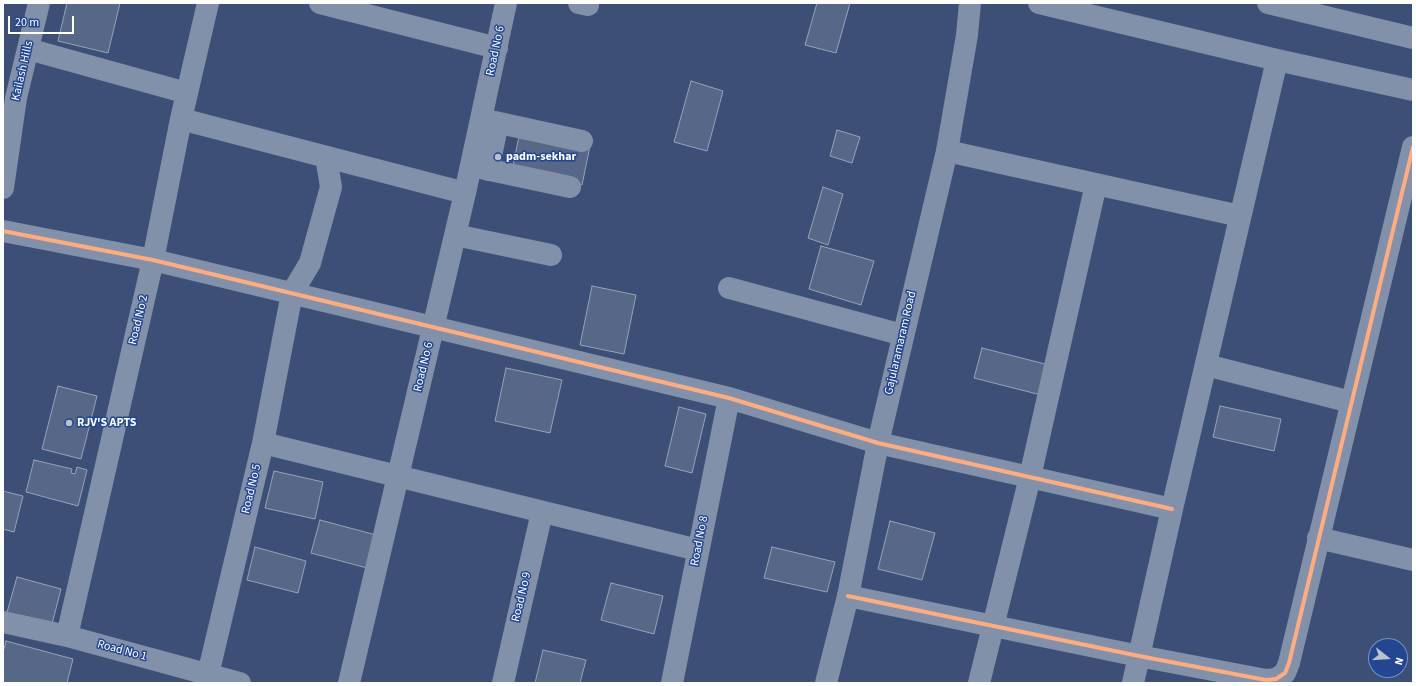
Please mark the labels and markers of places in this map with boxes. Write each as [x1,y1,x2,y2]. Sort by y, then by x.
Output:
place label: padm-sekhar [506,150,576,164]
marker: padm-sekhar [493,152,503,162]
place label: RJV'S APTS [77,416,136,430]
marker: RJV'S APTS [64,418,74,428]

